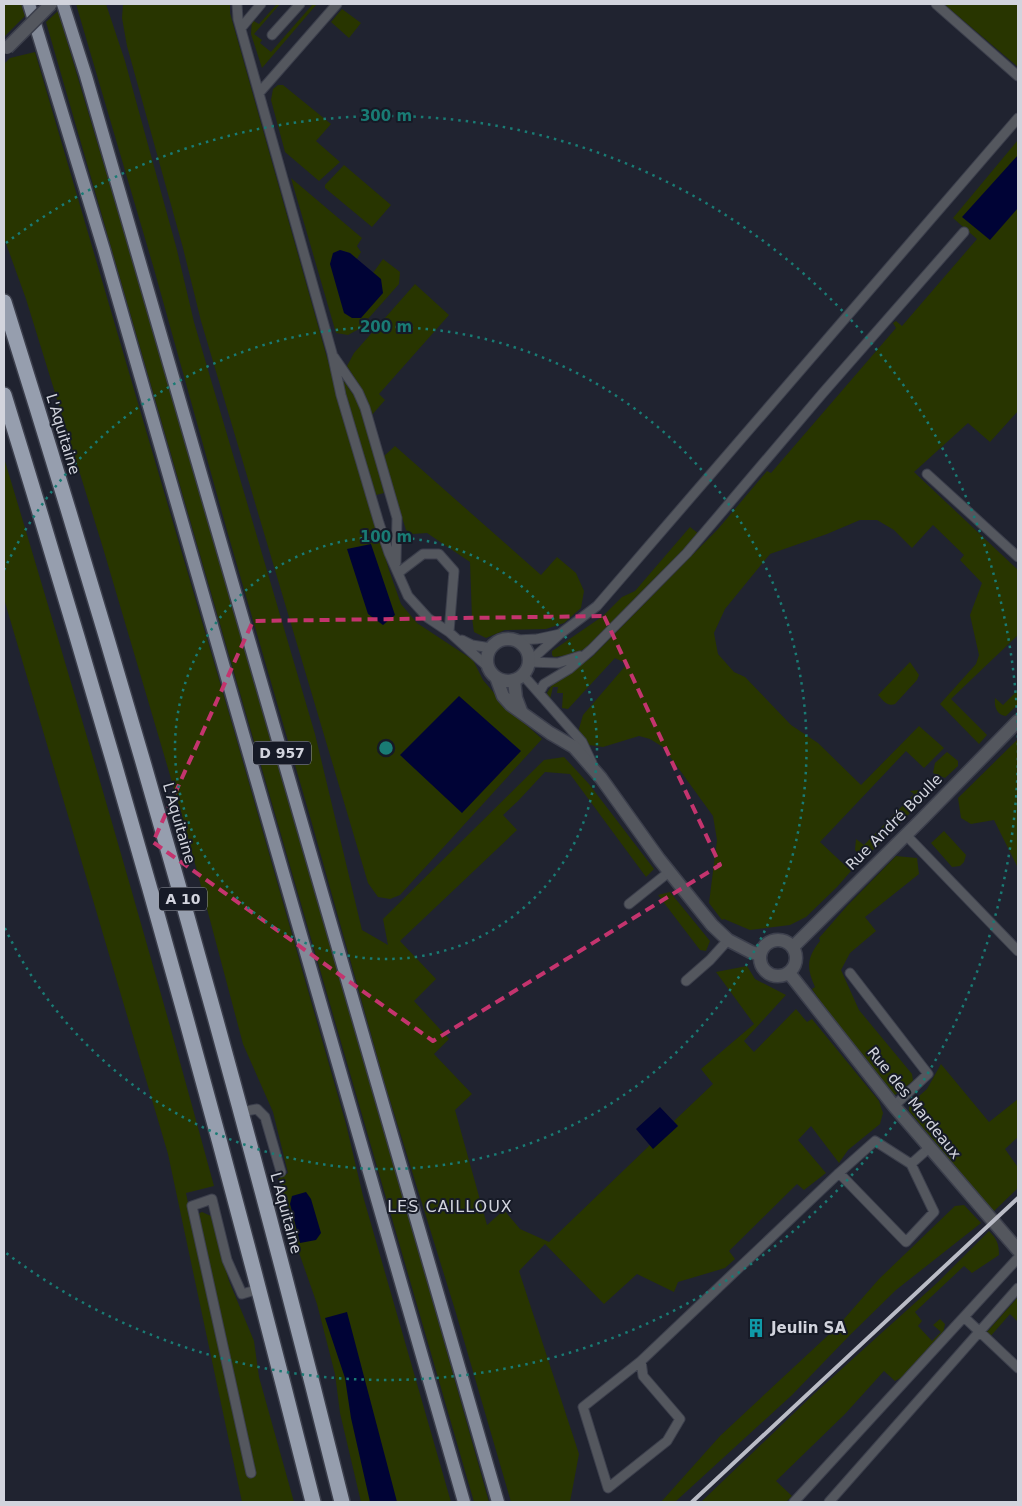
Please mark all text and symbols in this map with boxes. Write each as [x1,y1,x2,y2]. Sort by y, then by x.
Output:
text: 300 m [360,107,412,125]
text: 200 m [360,318,412,336]
street label: L'Aquitaine [42,391,84,477]
text: 100 m [360,528,412,546]
centre of rings [377,739,395,757]
road number: D 957 [253,741,311,764]
street label: Rue André Boulle [842,770,946,874]
street label: L'Aquitaine [159,780,199,866]
road number: A 10 [159,888,207,911]
street label: Rue des Mardeaux [863,1043,965,1163]
street label: L'Aquitaine [266,1170,306,1256]
district label: LES CAILLOUX [387,1197,513,1216]
building icon: Jeulin SA [745,1317,767,1339]
place label: Jeulin SA [770,1319,846,1337]

